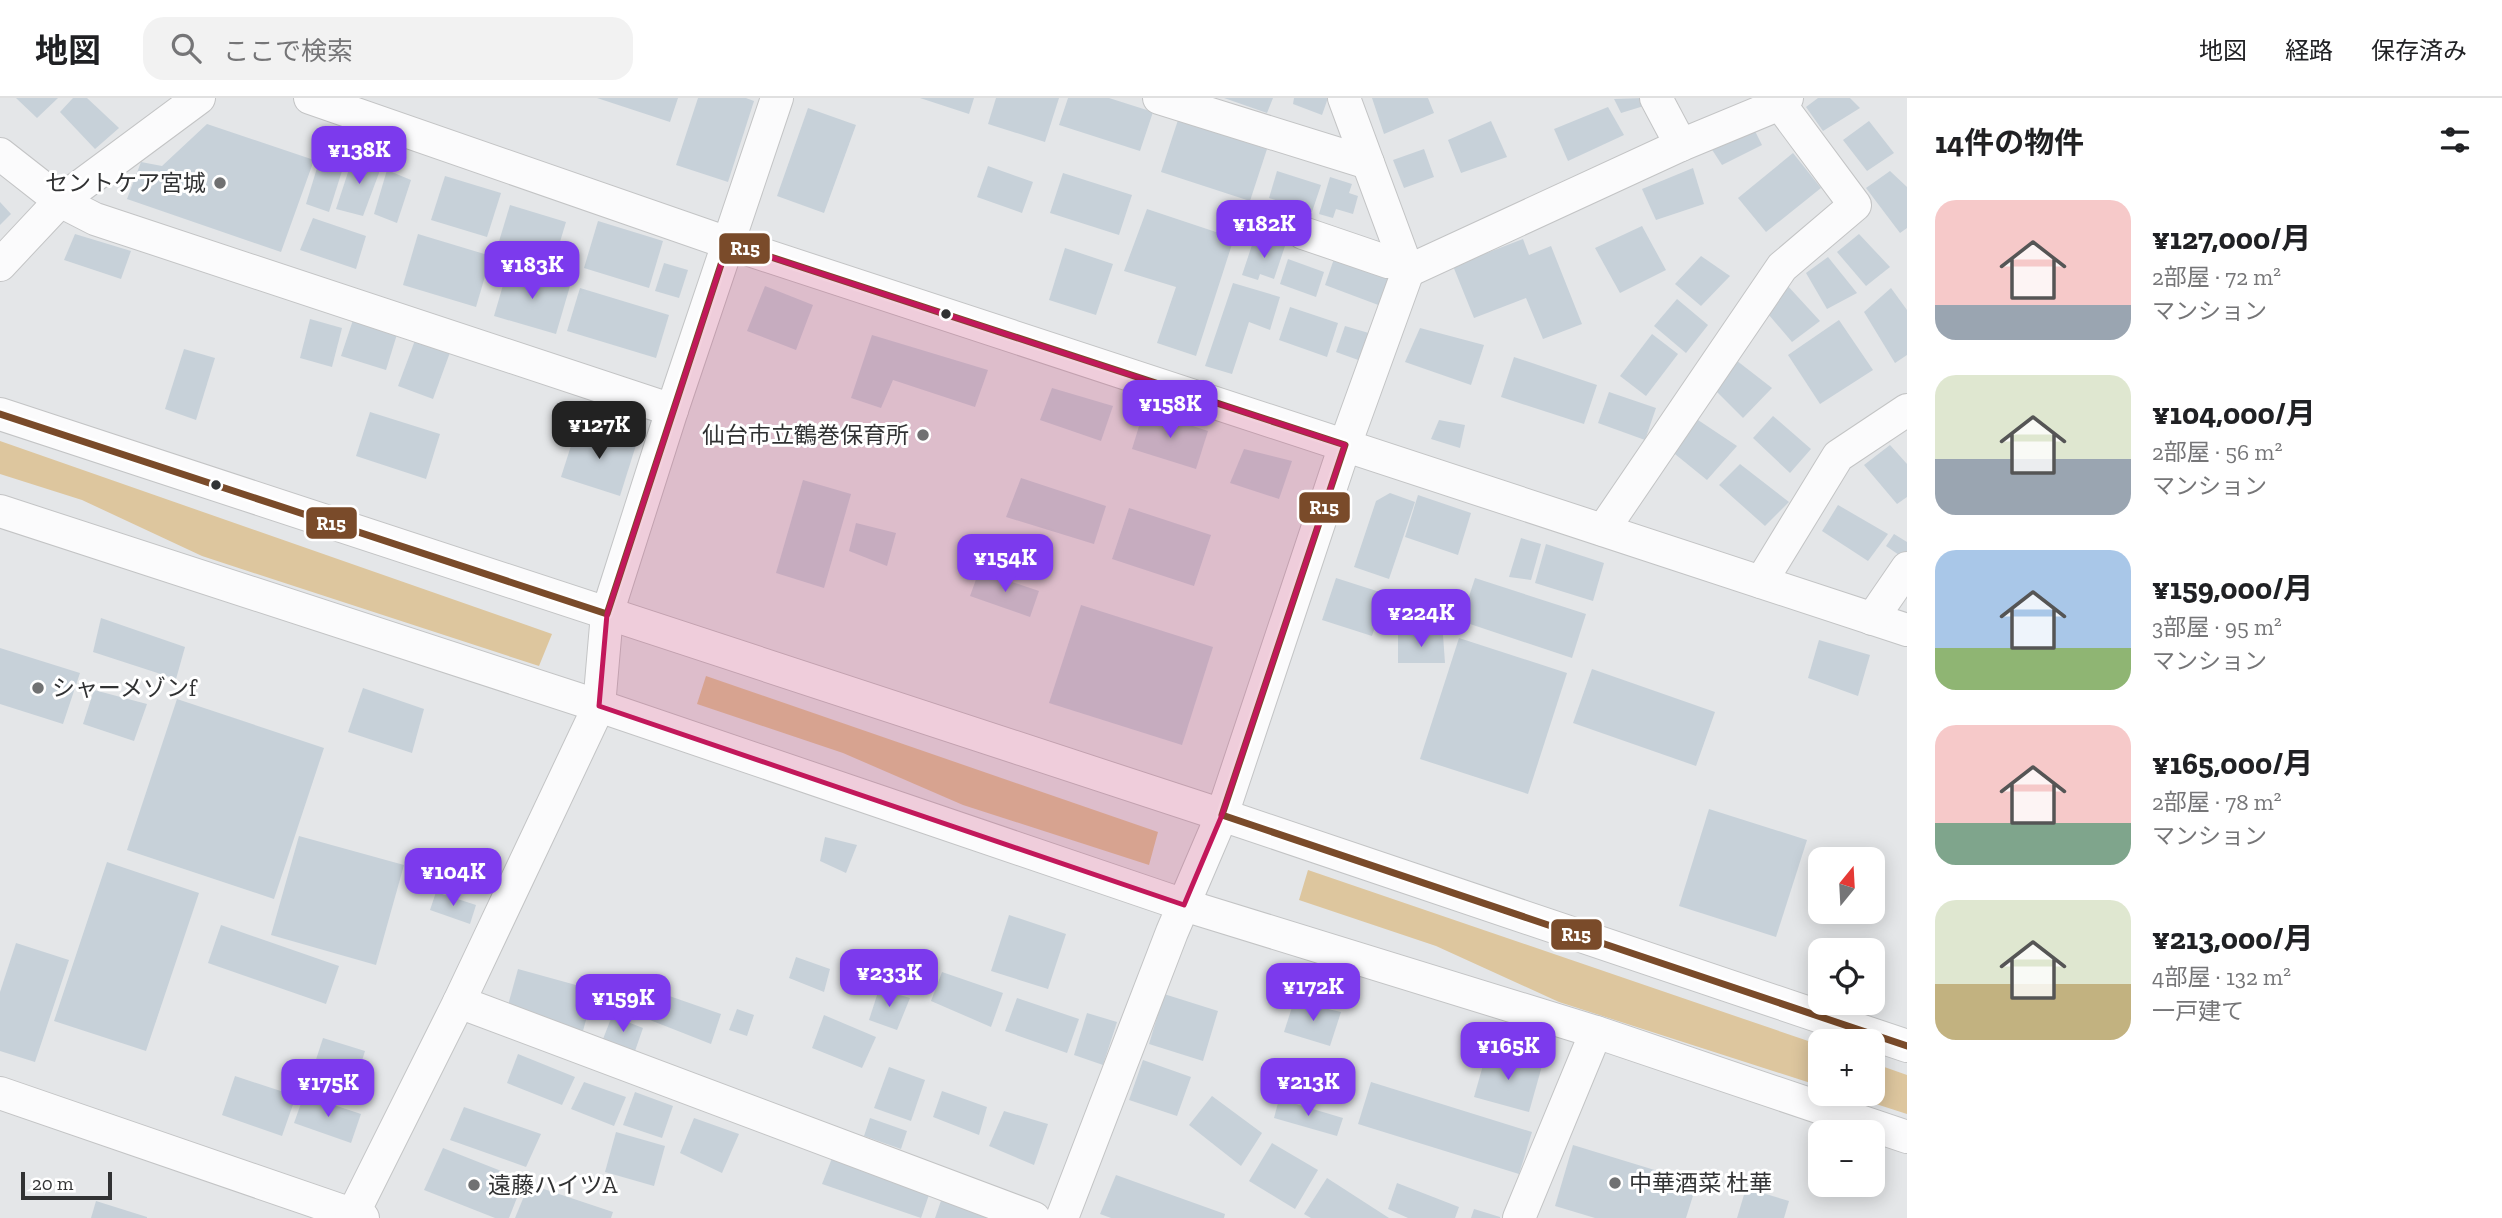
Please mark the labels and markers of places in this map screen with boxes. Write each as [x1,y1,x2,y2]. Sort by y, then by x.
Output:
pin: ¥138K [310,126,408,186]
place label: セントケア宮城 [45,169,206,197]
marker: セントケア宮城 [212,175,228,191]
pin: ¥182K [1215,200,1313,260]
pin: ¥183K [483,242,581,301]
unlabelled marker [939,307,953,321]
pin: ¥158K [1121,380,1219,440]
pin: ¥127K [550,402,648,461]
place label: 仙台市立鶴巻保育所 [702,421,909,449]
marker: 仙台市立鶴巻保育所 [915,427,931,443]
unlabelled marker [209,478,223,492]
pin: ¥154K [956,534,1054,594]
pin: ¥224K [1372,589,1470,649]
place label: シャーメゾンf [52,674,198,702]
marker: シャーメゾンf [30,680,46,696]
pin: ¥104K [404,848,502,908]
pin: ¥233K [840,950,938,1009]
pin: ¥172K [1264,964,1362,1023]
pin: ¥159K [574,974,672,1034]
pin: ¥165K [1459,1023,1557,1082]
pin: ¥213K [1259,1058,1357,1118]
pin: ¥175K [279,1060,377,1119]
place label: 中華酒菜 杜華 [1629,1169,1772,1197]
place label: 遠藤ハイツA [488,1171,619,1199]
marker: 中華酒菜 杜華 [1607,1175,1623,1191]
marker: 遠藤ハイツA [466,1177,482,1193]

